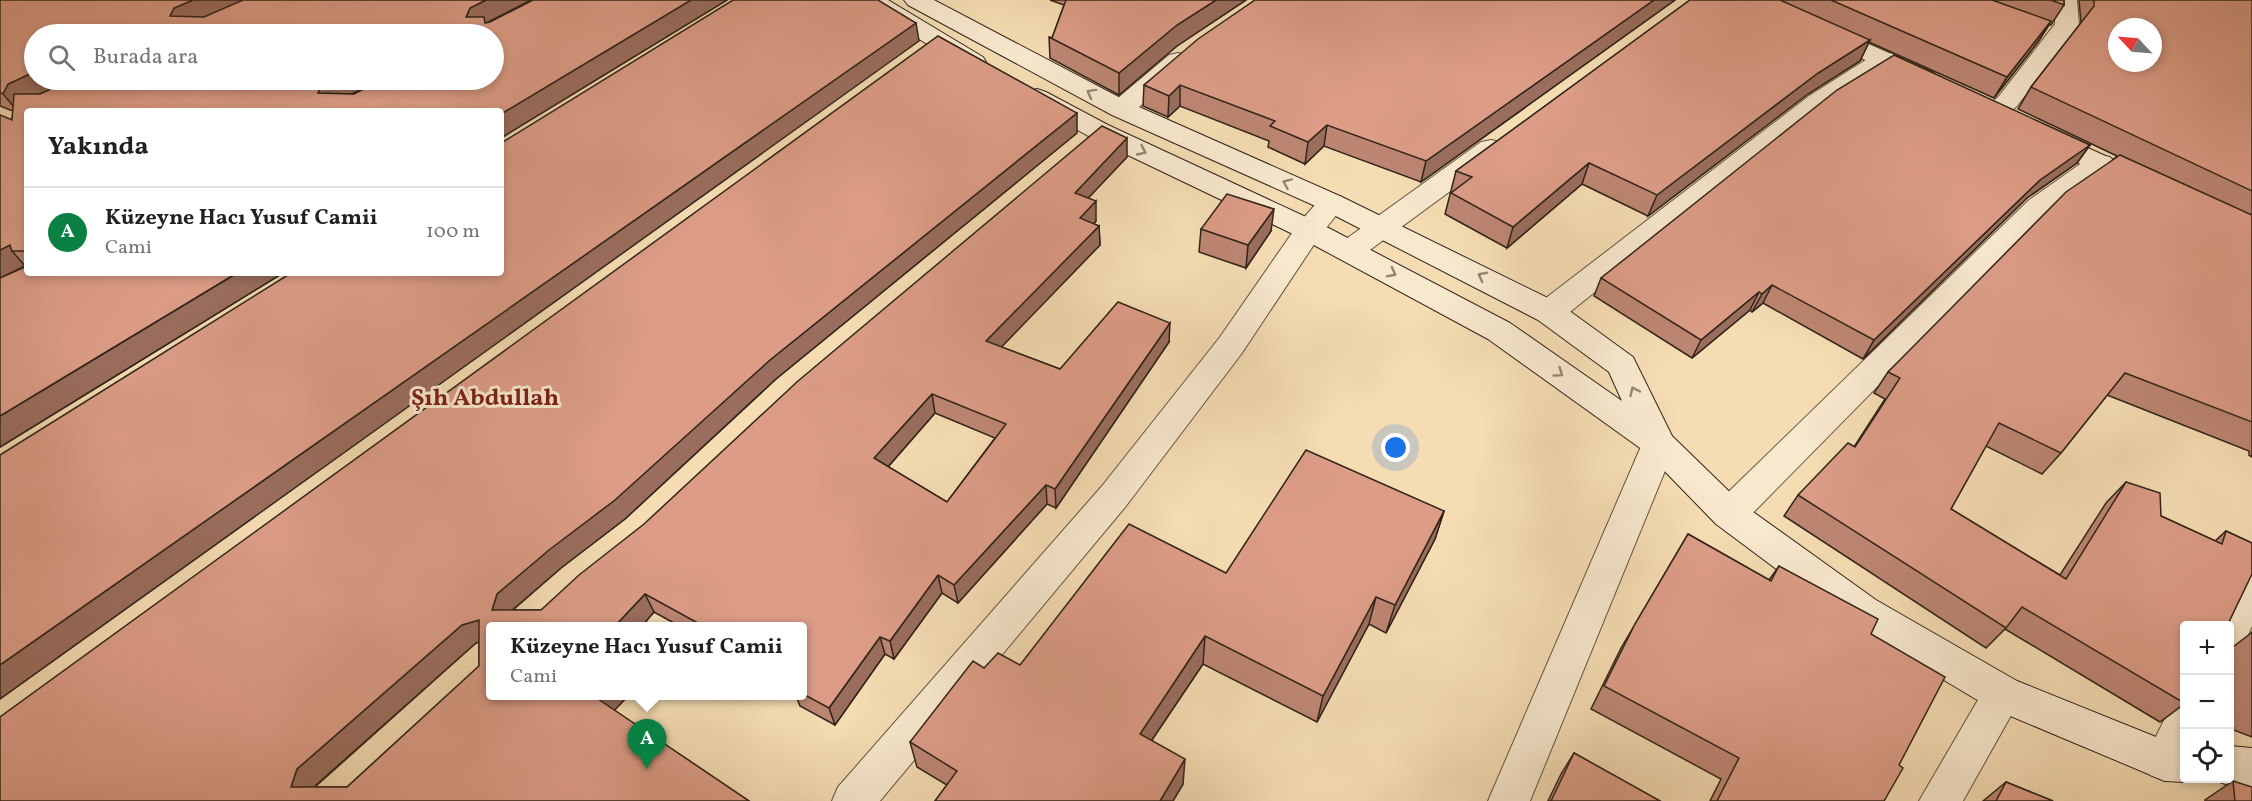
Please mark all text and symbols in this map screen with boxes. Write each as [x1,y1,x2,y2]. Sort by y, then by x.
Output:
north arrow [2108,18,2162,72]
search box [24,24,504,90]
icon: search [45,41,78,74]
text: Burada ara [93,42,198,73]
one-way arrow [1086,89,1097,100]
text: Yakında [48,129,149,165]
one-way arrow [1135,144,1146,156]
one-way arrow [1282,178,1293,190]
text: Küzeyne Hacı Yusuf Camii [105,203,378,234]
text: A [60,218,75,246]
text: 100 m [426,218,480,246]
text: Cami [105,234,152,262]
one-way arrow [1386,266,1397,277]
one-way arrow [1477,272,1488,283]
one-way arrow [1553,366,1564,377]
district label: Şıh Abdullah [411,382,559,416]
one-way arrow [1629,386,1641,397]
your location [1381,433,1410,462]
map controls [2180,621,2234,783]
button: + [2180,621,2234,675]
popup [486,622,807,700]
text: Küzeyne Hacı Yusuf Camii [510,632,783,663]
text: Cami [510,663,557,691]
button: − [2180,675,2234,729]
pin: A [628,720,666,769]
button: locate [2180,729,2234,783]

